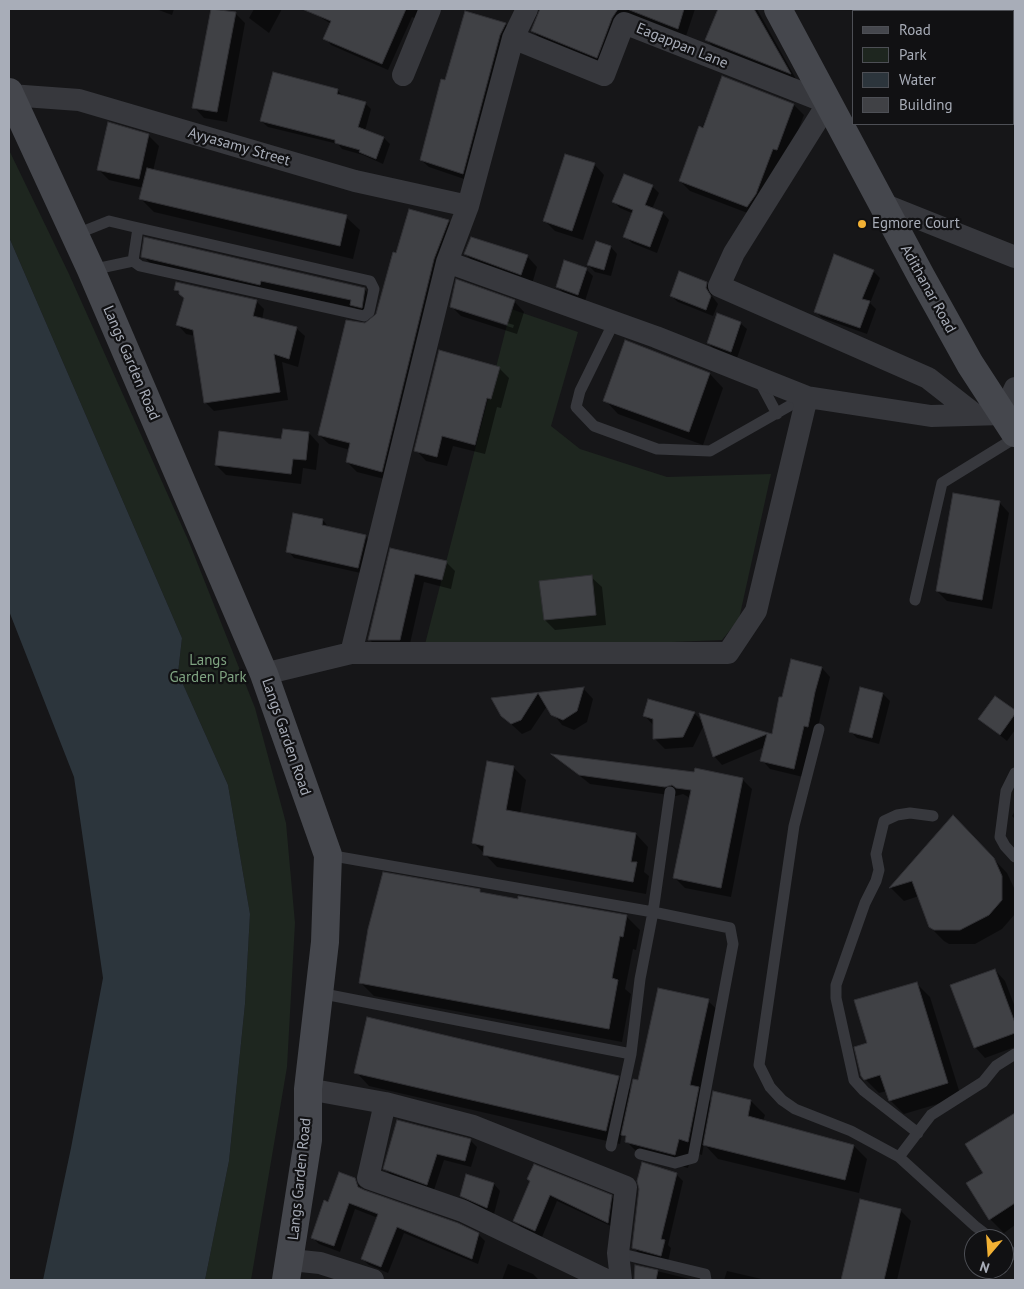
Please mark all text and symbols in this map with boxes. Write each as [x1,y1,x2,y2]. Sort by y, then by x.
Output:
legend [852,10,1014,125]
street label: Eagappan Lane [633,19,731,73]
text: Road [899,20,931,39]
text: Park [899,45,927,64]
text: Water [899,70,936,89]
text: Building [899,95,953,114]
street label: Ayyasamy Street [186,124,292,170]
place label: Egmore Court [872,215,960,233]
marker: Egmore Court [856,218,868,230]
street label: Adithanar Road [896,242,960,336]
street label: Langs Garden Road [99,303,163,423]
park label: Langs Garden Park [169,652,247,687]
street label: Langs Garden Road [257,676,315,798]
street label: Langs Garden Road [285,1117,315,1241]
north arrow [964,1229,1014,1279]
text: N [978,1257,992,1277]

